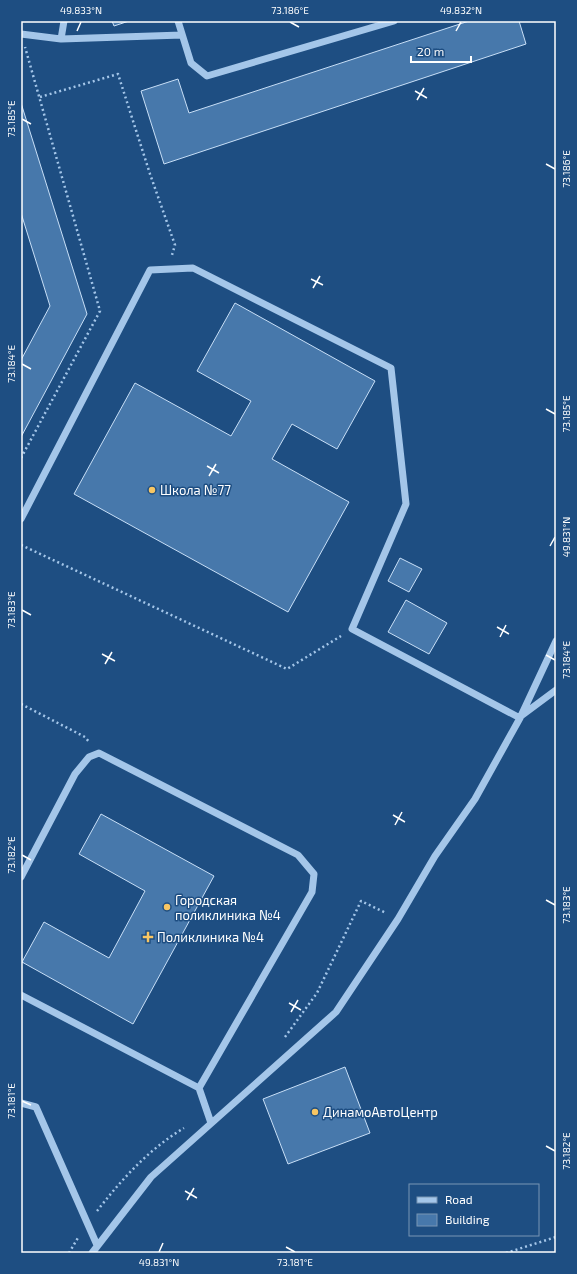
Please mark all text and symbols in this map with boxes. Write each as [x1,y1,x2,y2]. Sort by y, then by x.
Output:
text: 49.833°N [60,4,102,16]
text: 73.186°E [271,4,309,16]
text: 49.832°N [440,4,482,16]
scale bar [411,38,471,64]
text: 20 m [417,44,444,58]
text: 73.185°E [5,100,17,138]
text: 73.186°E [560,150,572,188]
text: 73.184°E [5,345,17,383]
text: 73.185°E [560,395,572,433]
place label: Школа №77 [160,482,231,498]
marker: Школа №77 [147,485,157,495]
text: 49.831°N [560,517,572,557]
text: 73.183°E [5,591,17,629]
text: 73.184°E [560,641,572,679]
text: 73.182°E [5,836,17,874]
text: 73.183°E [560,886,572,924]
place label: Городская поликлиника №4 [175,892,281,923]
marker: Городская поликлиника №4 [162,902,172,912]
place label: Поликлиника №4 [157,929,264,945]
marker: Поликлиника №4 [142,931,154,943]
text: 73.181°E [5,1083,17,1119]
place label: ДинамоАвтоЦентр [323,1104,438,1120]
marker: ДинамоАвтоЦентр [310,1107,320,1117]
text: 73.182°E [560,1132,572,1170]
legend [409,1184,539,1236]
text: Road [445,1192,473,1206]
text: Building [445,1212,490,1226]
text: 49.831°N [139,1256,179,1268]
text: 73.181°E [277,1256,313,1268]

